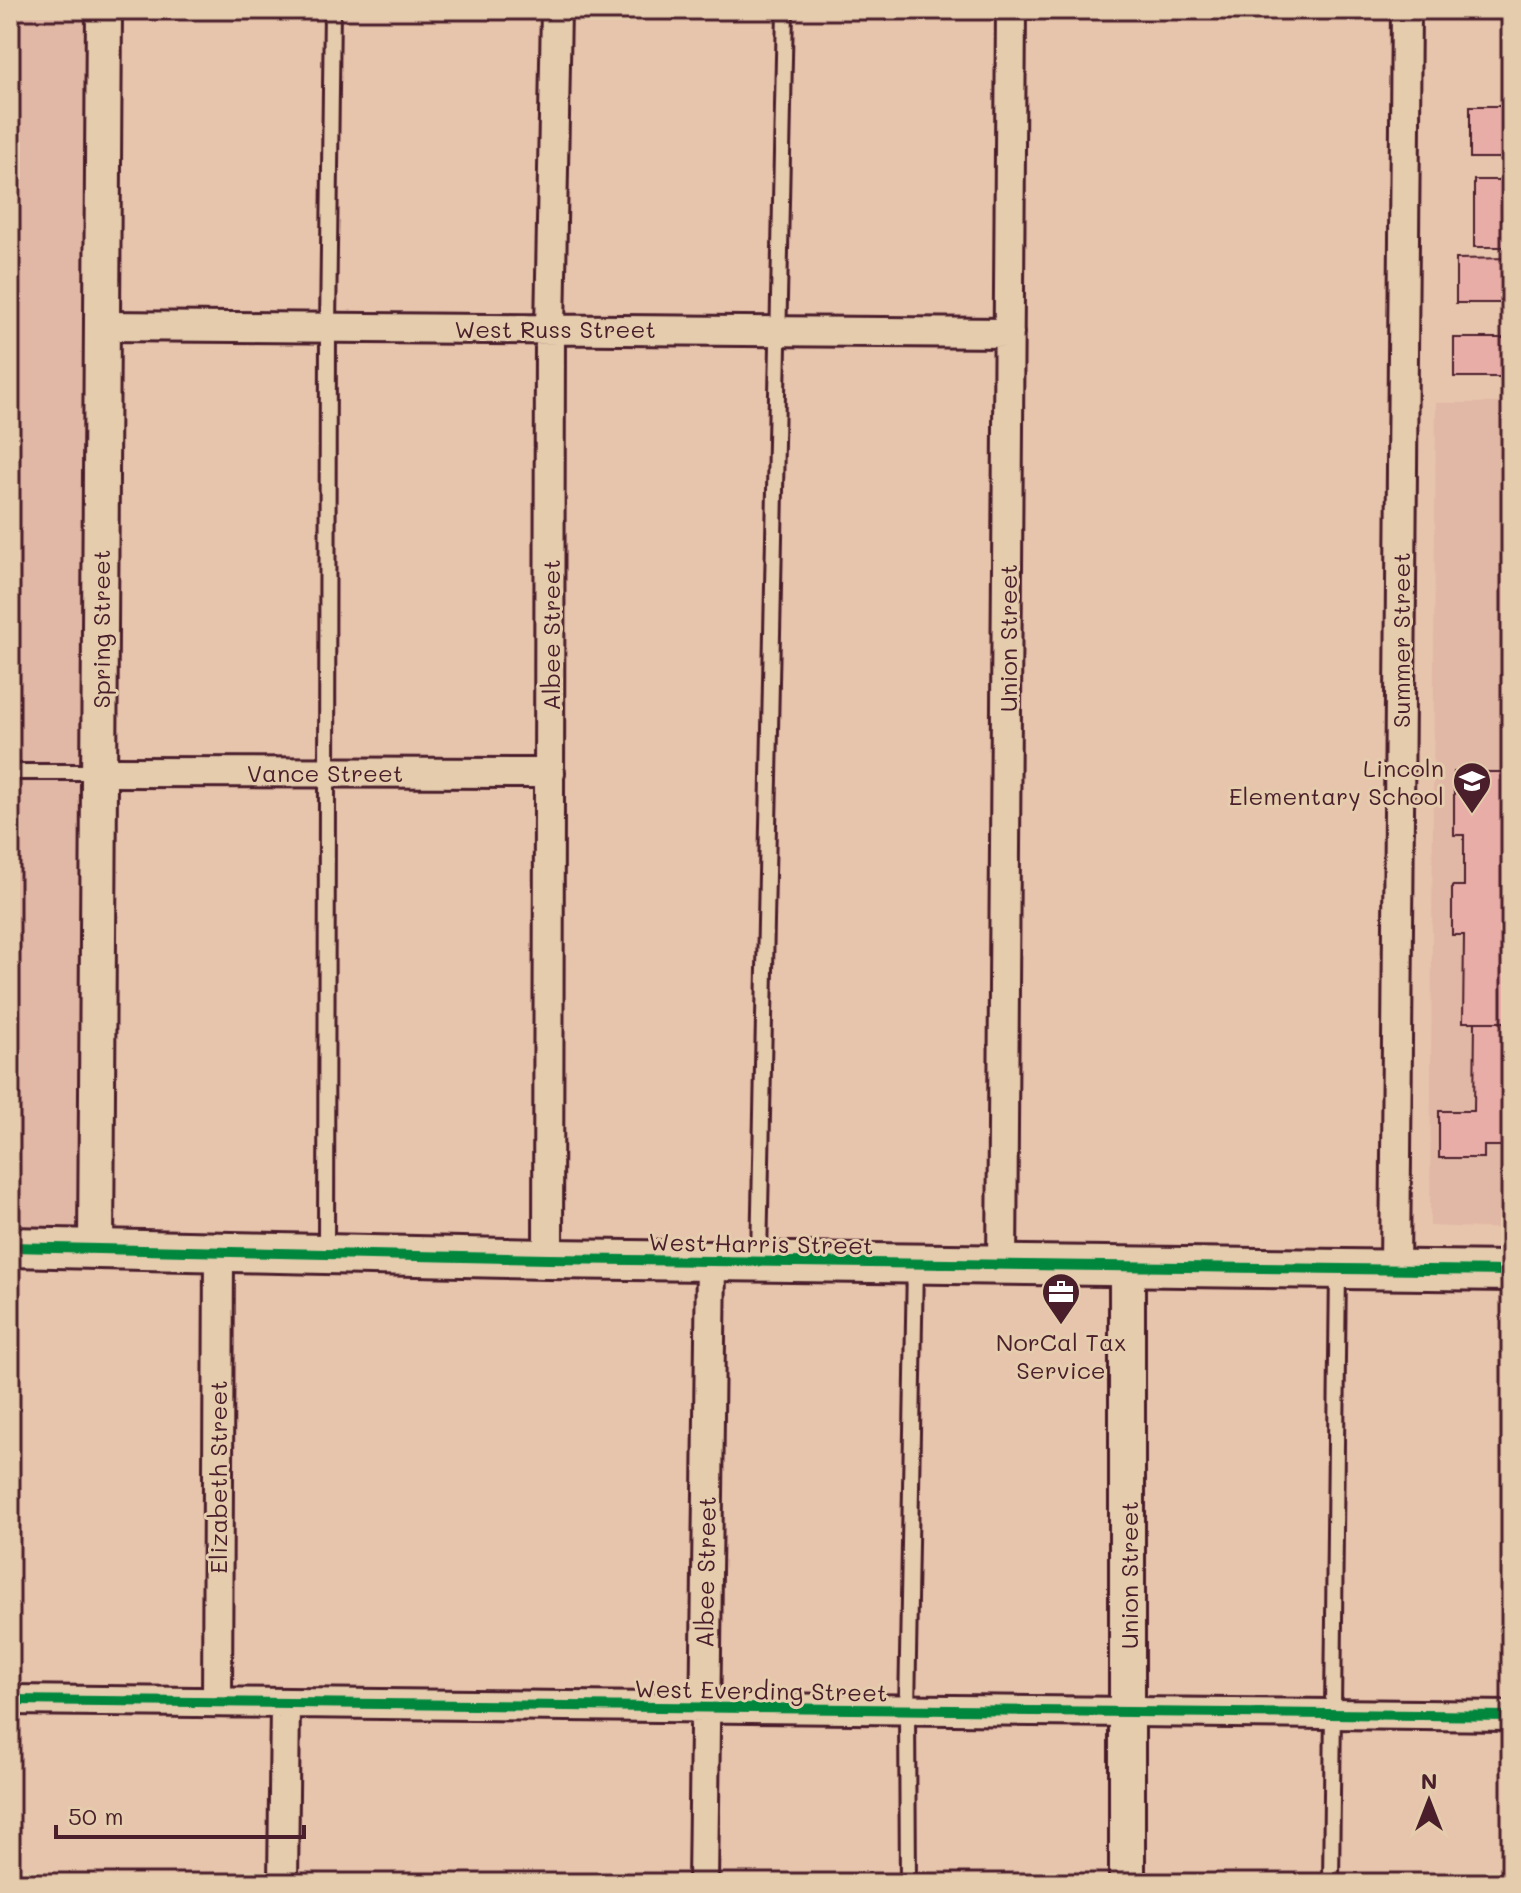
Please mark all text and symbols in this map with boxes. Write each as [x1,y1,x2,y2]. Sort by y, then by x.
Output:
street label: West Russ Street [454,313,656,344]
street label: Spring Street [85,550,116,709]
street label: Summer Street [1385,552,1416,728]
street label: Albee Street [535,559,566,711]
street label: Union Street [992,564,1023,712]
place label: Lincoln Elementary School [1229,752,1444,811]
street label: Vance Street [247,757,403,788]
school or university icon: Lincoln Elementary School [1451,760,1493,815]
street label: West Harris Street [648,1226,874,1260]
office icon: NorCal Tax Service [1040,1271,1082,1326]
place label: NorCal Tax Service [996,1326,1126,1385]
street label: Elizabeth Street [202,1380,233,1574]
street label: Albee Street [688,1496,722,1648]
street label: Union Street [1113,1501,1144,1649]
street label: West Everding Street [634,1672,888,1708]
north arrow [1389,1761,1469,1841]
text: N [1421,1766,1437,1795]
scale bar [56,1789,304,1839]
text: 50 m [68,1800,124,1831]

